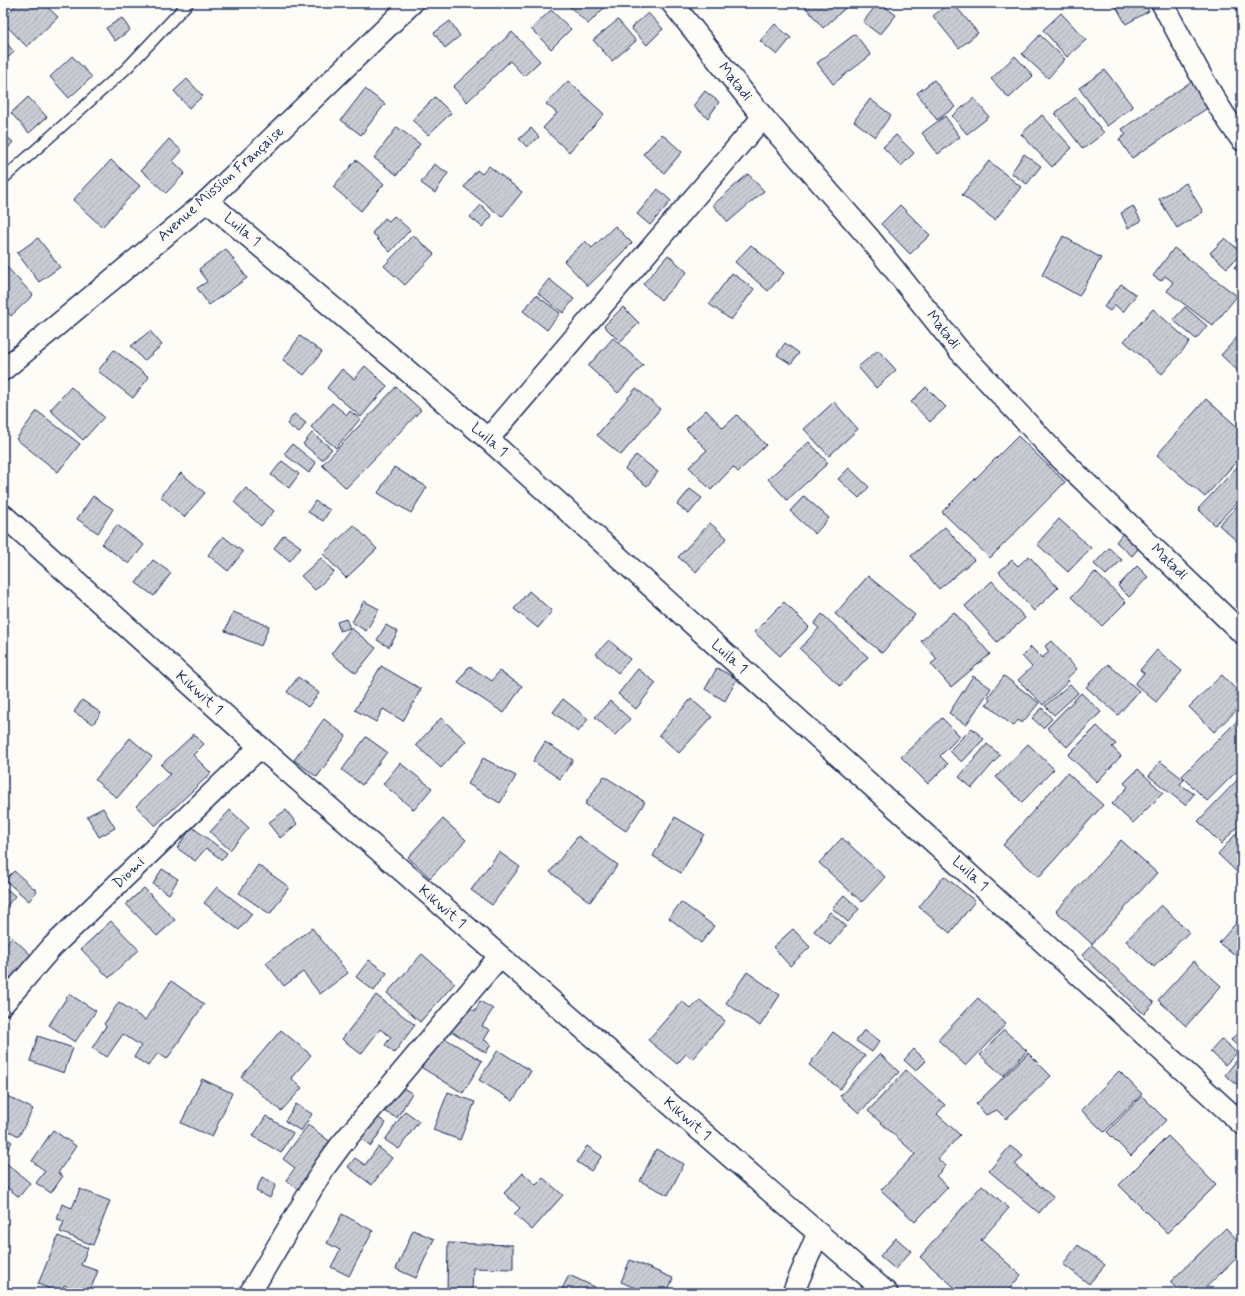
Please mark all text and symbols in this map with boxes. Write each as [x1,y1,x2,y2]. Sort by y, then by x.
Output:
street label: Matadi [713,59,757,105]
street label: Avenue Mission Française [153,122,289,246]
street label: Luila 1 [219,209,265,251]
street label: Matadi [921,307,965,353]
street label: Luila 1 [466,418,512,462]
street label: Matadi [1146,539,1192,585]
street label: Luila 1 [706,635,752,679]
street label: Kikwit 1 [171,666,227,720]
street label: Luila 1 [947,852,993,896]
street label: Diomi [109,853,149,893]
street label: Kikwit 1 [414,881,470,933]
street label: Kikwit 1 [659,1093,715,1145]

